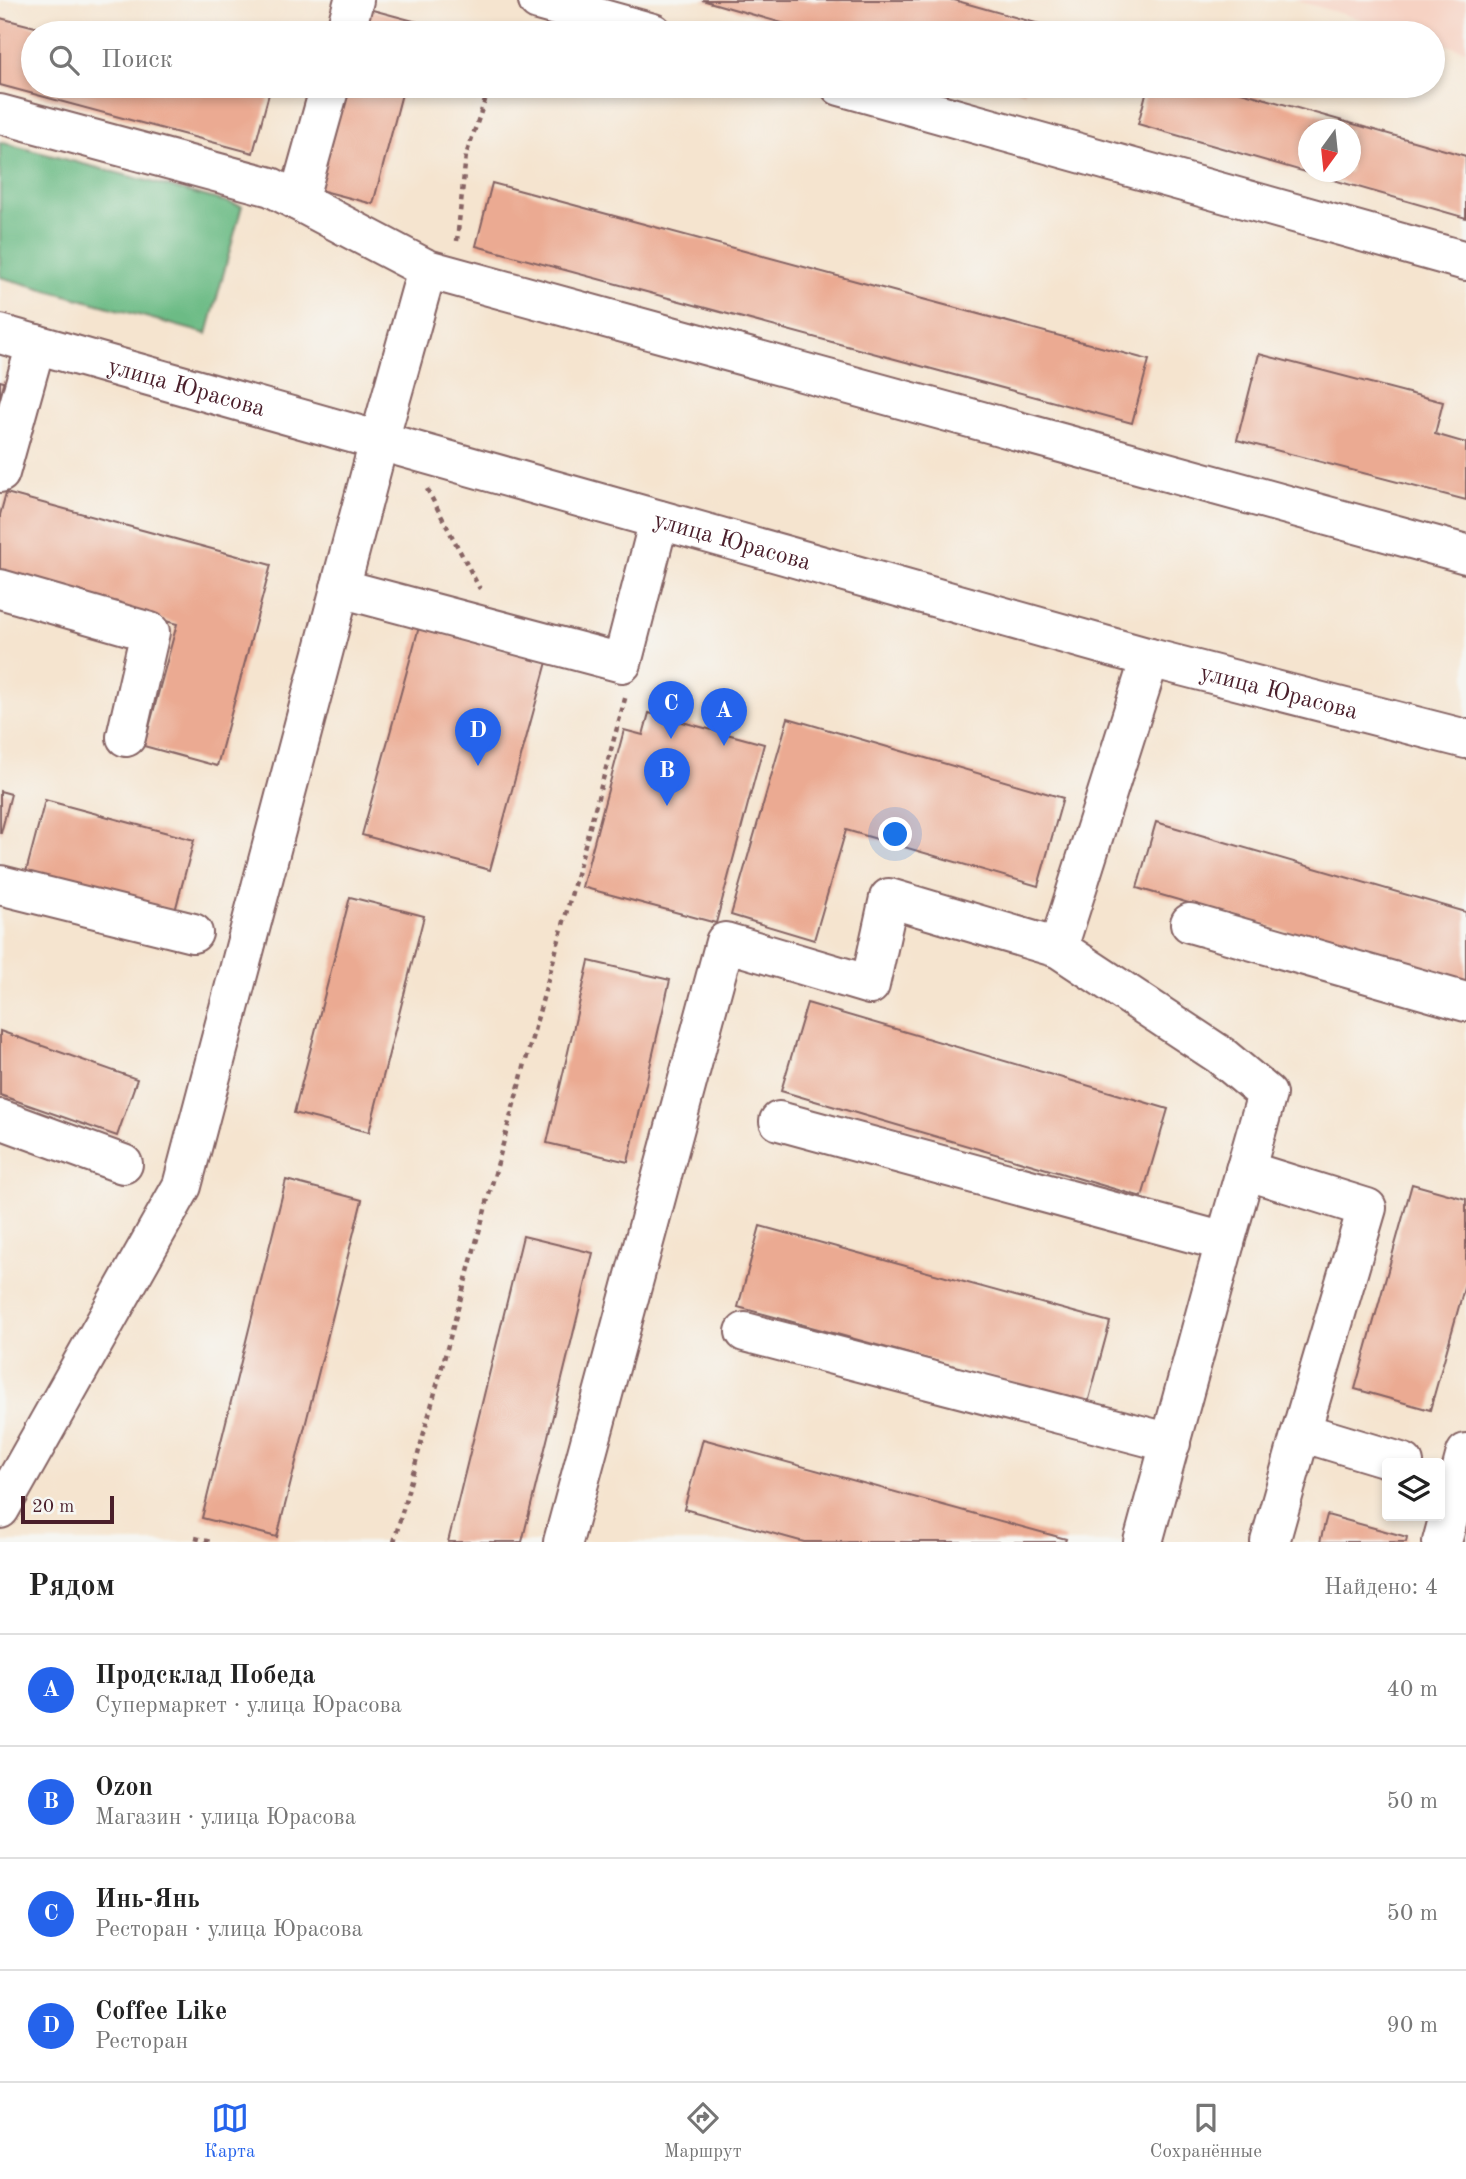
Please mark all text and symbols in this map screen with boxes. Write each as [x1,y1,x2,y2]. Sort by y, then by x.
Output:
search box [21,21,1445,98]
icon: search [45,41,83,79]
text: Поиск [101,47,173,73]
north arrow [1298,119,1361,182]
street label: улица Юрасова [105,355,268,422]
street label: улица Юрасова [651,509,813,576]
street label: улица Юрасова [1197,661,1360,725]
pin: C [648,681,694,739]
pin: A [701,688,747,746]
pin: D [455,708,501,766]
pin: B [644,748,690,806]
your location [878,817,912,851]
map controls [1382,1458,1445,1521]
button: layers [1382,1458,1445,1521]
scale bar [21,1493,114,1525]
text: 20 m [32,1498,74,1517]
text: Рядом [28,1572,115,1602]
text: Найдено: 4 [1324,1576,1438,1599]
text: Продсклад Победа [95,1663,315,1689]
text: A [42,1678,60,1701]
text: 40 m [1387,1678,1438,1701]
text: Супермаркет · улица Юрасова [95,1694,402,1717]
text: Ozon [95,1775,153,1801]
text: B [43,1790,59,1813]
text: 50 m [1387,1790,1438,1813]
text: Магазин · улица Юрасова [95,1806,356,1829]
text: Инь-Янь [95,1887,200,1913]
text: C [43,1902,59,1925]
text: 50 m [1387,1902,1438,1925]
text: Ресторан · улица Юрасова [95,1918,363,1941]
text: Coffee Like [95,1999,227,2025]
text: D [42,2014,60,2037]
text: 90 m [1387,2014,1438,2037]
text: Ресторан [95,2030,188,2053]
tab: Карта [204,2099,255,2164]
tab: Маршрут [664,2099,742,2164]
tab: Сохранённые [1150,2099,1262,2164]

